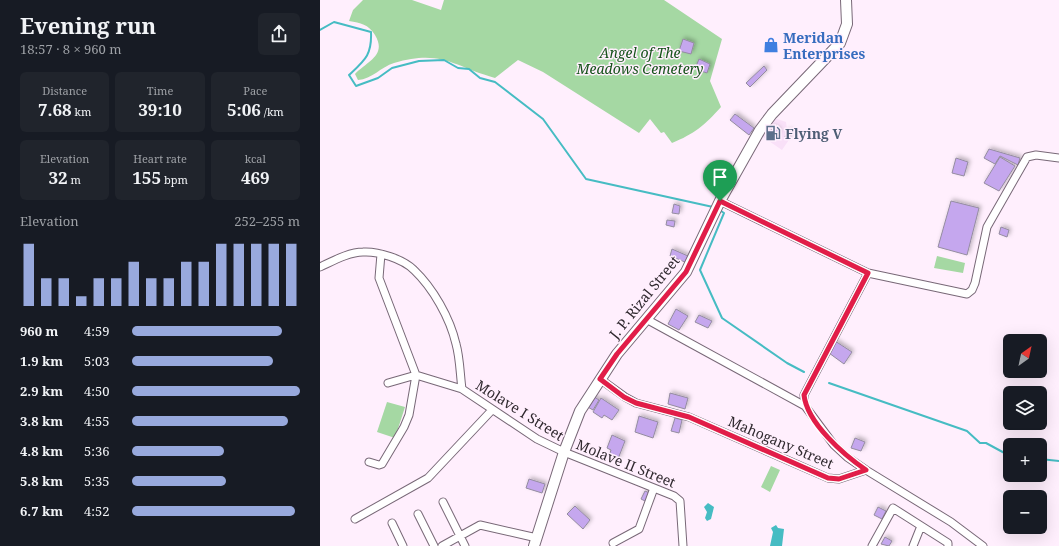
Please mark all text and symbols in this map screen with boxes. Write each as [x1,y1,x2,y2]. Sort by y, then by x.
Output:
text: Evening run [20,10,156,40]
button: share [258,13,300,55]
place label: Meridan Enterprises [783,28,866,63]
shop icon: Meridan Enterprises [762,36,780,54]
text: 18:57 · 8 × 960 m [20,40,122,58]
park label: Angel of The Meadows Cemetery [575,43,704,78]
text: Distance [42,83,87,98]
text: Time [147,83,173,98]
text: Pace [243,83,267,98]
text: 7.68 [38,98,72,121]
text: 39:10 [138,98,182,121]
text: 5:06 [227,98,261,121]
text: km [72,104,91,119]
text: /km [261,104,284,119]
fuel station icon: Flying V [764,124,782,142]
place label: Flying V [785,124,842,143]
text: Elevation [40,151,89,166]
text: Heart rate [133,151,187,166]
text: kcal [245,151,266,166]
pin [703,160,737,201]
text: 32 [48,166,68,189]
text: 155 [132,166,161,189]
text: 469 [241,166,270,189]
icon: arrive [709,166,731,188]
text: m [68,172,81,187]
text: bpm [161,172,188,187]
text: Elevation [20,212,79,230]
text: 252–255 m [234,212,300,230]
street label: J. P. Rizal Street [604,251,683,343]
text: 960 m [20,322,58,340]
text: 4:59 [84,322,110,340]
north arrow [1003,334,1047,378]
map controls [1003,334,1047,534]
text: 1.9 km [20,352,63,370]
text: 5:03 [84,352,110,370]
street label: Molave I Street [472,375,568,445]
text: 2.9 km [20,382,63,400]
text: 4:50 [84,382,110,400]
button: layers [1003,386,1047,430]
street label: Mahogany Street [725,411,837,473]
text: 3.8 km [20,412,63,430]
text: 4:55 [84,412,110,430]
street label: Molave II Street [573,434,679,492]
button: + [1003,438,1047,482]
text: 4.8 km [20,442,63,460]
text: 5:36 [84,442,110,460]
text: 5.8 km [20,472,63,490]
text: 5:35 [84,472,110,490]
button: − [1003,490,1047,534]
text: 6.7 km [20,502,63,520]
text: 4:52 [84,502,110,520]

